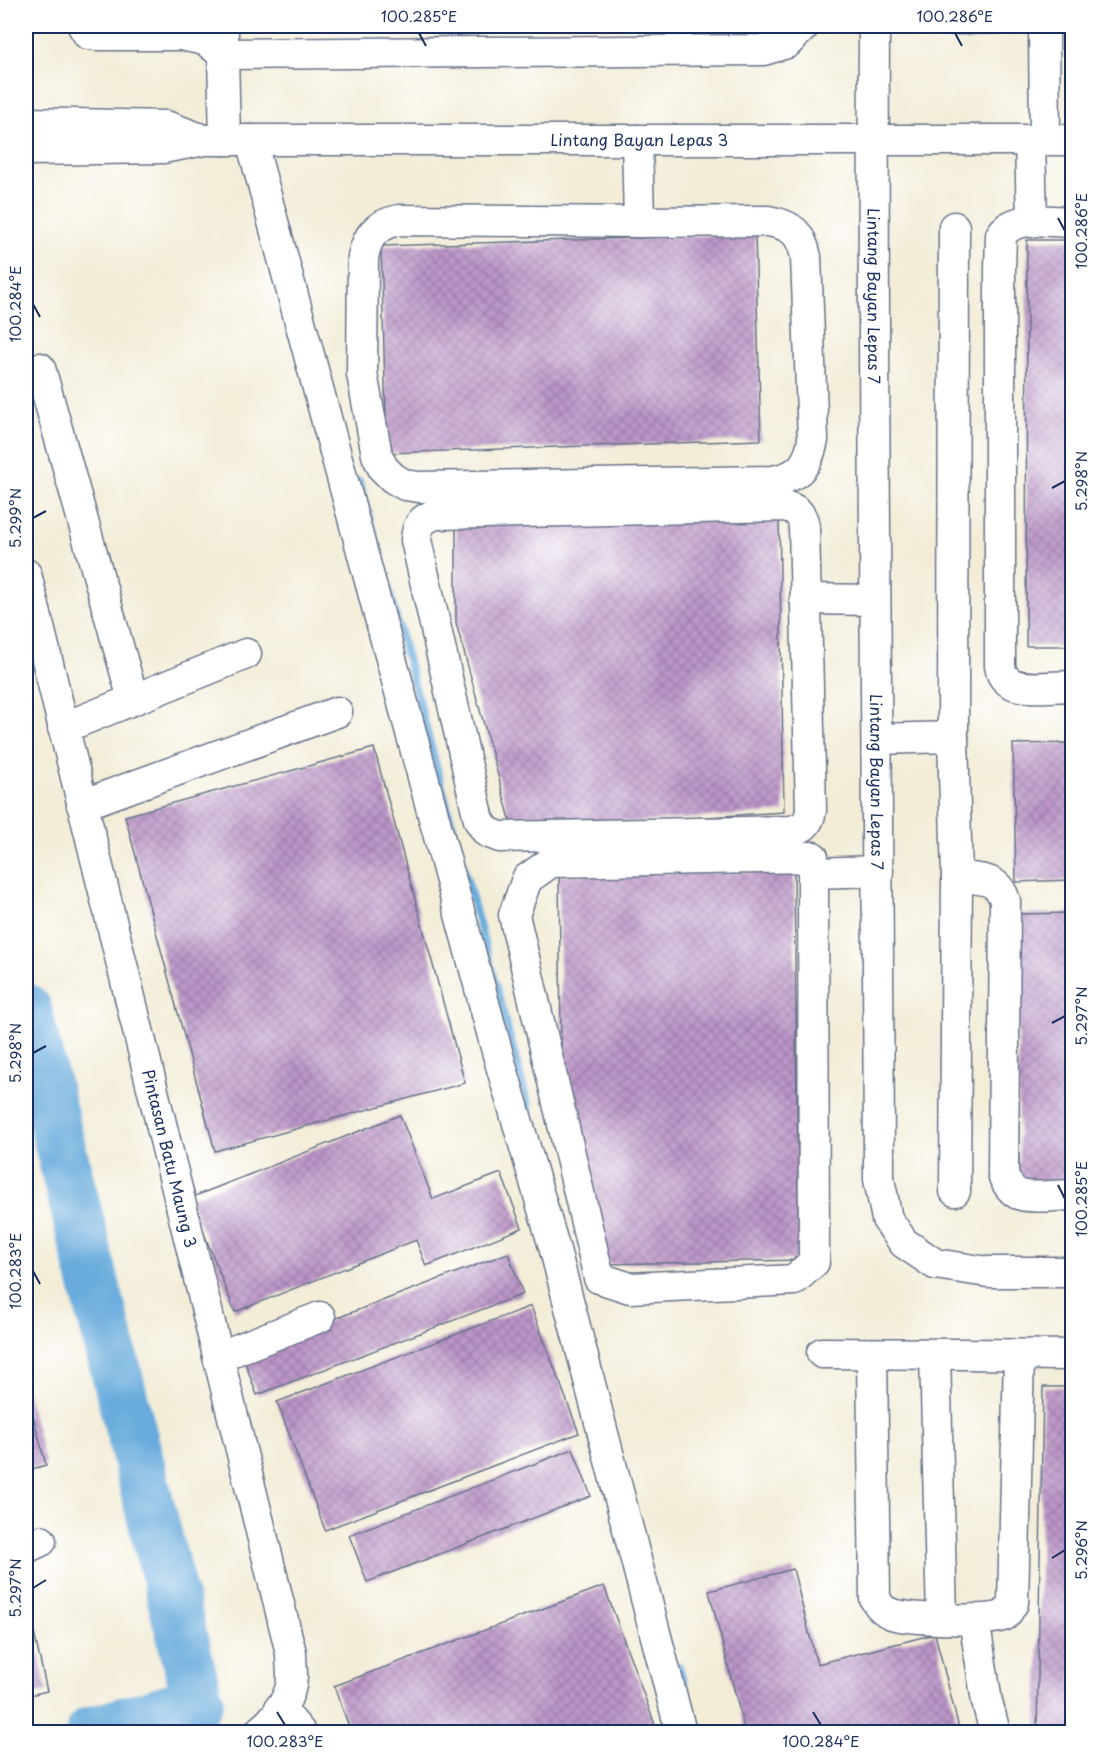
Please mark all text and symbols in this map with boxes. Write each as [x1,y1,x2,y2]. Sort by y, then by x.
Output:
text: 100.285°E [381,4,457,27]
text: 100.286°E [917,4,993,27]
street label: Lintang Bayan Lepas 3 [550,127,728,151]
text: 100.286°E [1069,193,1092,269]
street label: Lintang Bayan Lepas 7 [863,208,887,384]
text: 100.284°E [3,266,26,342]
text: 5.298°N [1069,451,1092,511]
text: 5.299°N [3,488,26,548]
street label: Lintang Bayan Lepas 7 [865,694,890,870]
text: 5.297°N [1069,986,1092,1046]
text: 5.298°N [3,1023,26,1083]
street label: Pintasan Batu Maung 3 [137,1067,204,1250]
text: 100.285°E [1069,1161,1092,1237]
text: 100.283°E [3,1233,26,1309]
text: 5.296°N [1069,1520,1092,1580]
text: 5.297°N [3,1558,26,1618]
text: 100.283°E [247,1729,323,1752]
text: 100.284°E [783,1729,859,1752]

